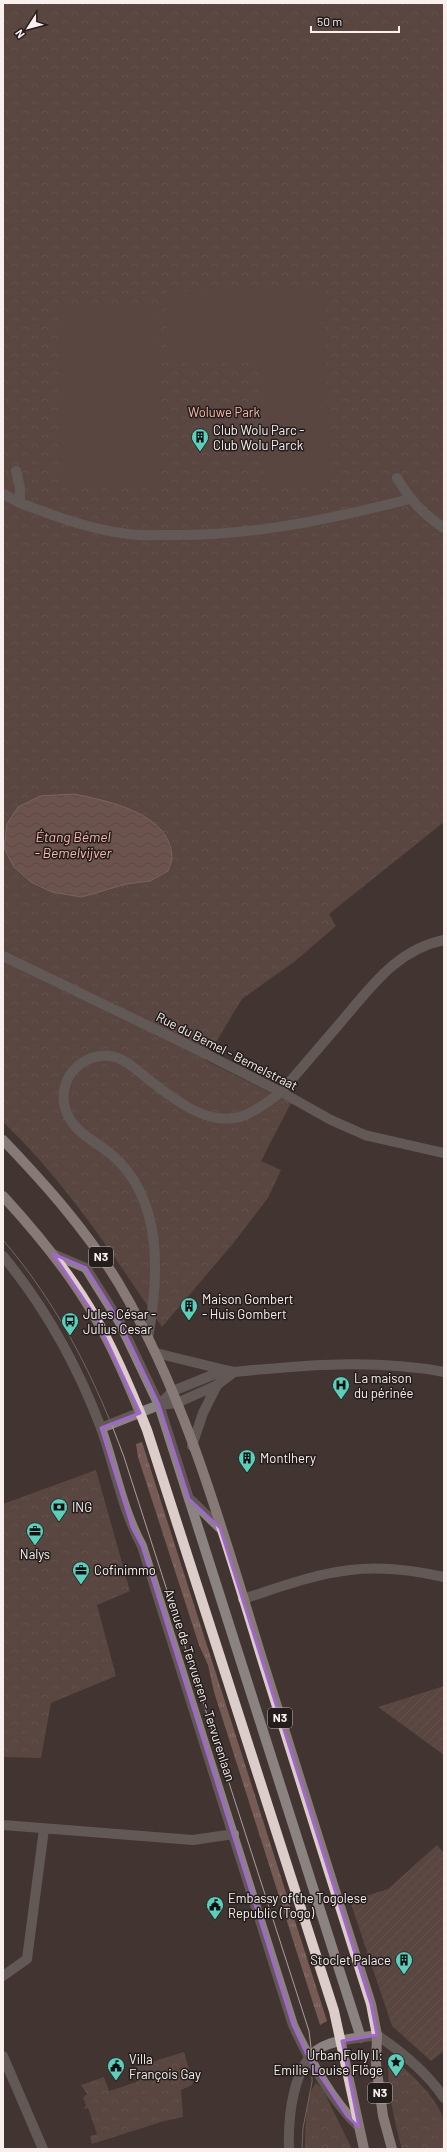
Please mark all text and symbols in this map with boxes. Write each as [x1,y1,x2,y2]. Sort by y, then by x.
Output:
north arrow [8,8,48,48]
scale bar [311,8,399,34]
text: 50 m [317,14,342,28]
text: N [12,27,27,41]
park label: Woluwe Park [188,404,261,420]
place label: Club Wolu Parc - Club Wolu Parck [213,422,304,453]
building icon: Club Wolu Parc - Club Wolu Parck [190,427,210,452]
water label: Étang Bémel - Bemelvijver [35,828,113,861]
street label: Rue du Bemel - Bemelstraat [154,1008,300,1094]
road number: N3 [89,1247,113,1267]
place label: Maison Gombert - Huis Gombert [202,1291,294,1322]
building icon: Maison Gombert - Huis Gombert [179,1296,199,1321]
place label: Jules César - Julius Cesar [83,1306,156,1337]
bus stop icon: Jules César - Julius Cesar [60,1311,80,1336]
place label: La maison du périnée [354,1370,414,1401]
hospital icon: La maison du périnée [331,1375,351,1400]
building icon: Montlhery [237,1448,257,1473]
place label: Montlhery [260,1450,316,1466]
bank icon: ING [49,1497,69,1522]
place label: ING [72,1499,92,1515]
office icon: Nalys [25,1521,45,1546]
place label: Nalys [20,1546,50,1562]
office icon: Cofinimmo [71,1560,91,1585]
place label: Cofinimmo [94,1562,156,1578]
street label: Avenue de Tervueren - Tervurenlaan [161,1587,239,1783]
road number: N3 [268,1708,292,1728]
place label: Embassy of the Togolese Republic (Togo) [228,1890,367,1921]
public building icon: Embassy of the Togolese Republic (Togo) [205,1895,225,1920]
building icon: Stoclet Palace [394,1950,414,1975]
place label: Stoclet Palace [310,1952,391,1968]
place label: Urban Folly II: Emilie Louise Flöge [273,2047,383,2078]
place label: Villa François Gay [129,2051,201,2082]
place icon: Urban Folly II: Emilie Louise Flöge [386,2052,406,2077]
public building icon: Villa François Gay [106,2056,126,2081]
road number: N3 [368,2083,392,2103]

